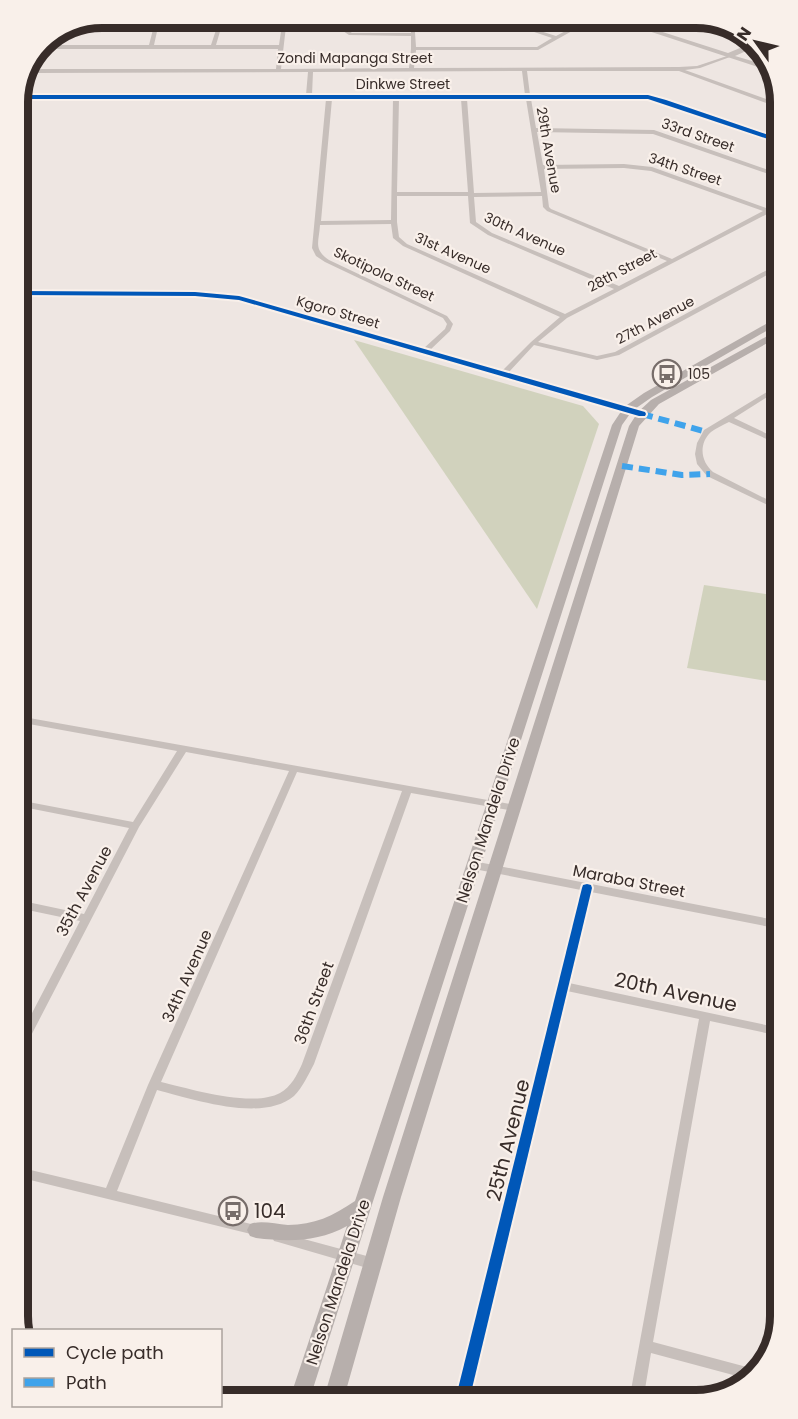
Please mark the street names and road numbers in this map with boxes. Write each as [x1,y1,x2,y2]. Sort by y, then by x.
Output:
street label: Zondi Mapanga Street [277,48,433,68]
street label: Dinkwe Street [356,74,450,94]
street label: 29th Avenue [532,105,566,195]
street label: 33rd Street [659,113,737,157]
street label: 34th Street [646,148,724,190]
street label: 30th Avenue [481,207,569,261]
street label: 31st Avenue [412,227,495,279]
street label: Skotipola Street [330,242,438,306]
street label: 28th Street [584,243,660,297]
street label: Kgoro Street [294,291,382,333]
street label: 27th Avenue [612,291,698,349]
street label: Nelson Mandela Drive [450,734,526,906]
street label: 35th Avenue [50,841,118,940]
street label: Maraba Street [571,859,687,903]
street label: 34th Avenue [156,926,218,1026]
street label: 36th Street [288,958,340,1048]
street label: 20th Avenue [612,965,740,1019]
street label: 25th Avenue [479,1076,537,1204]
street label: Nelson Mandela Drive [300,1196,376,1368]

